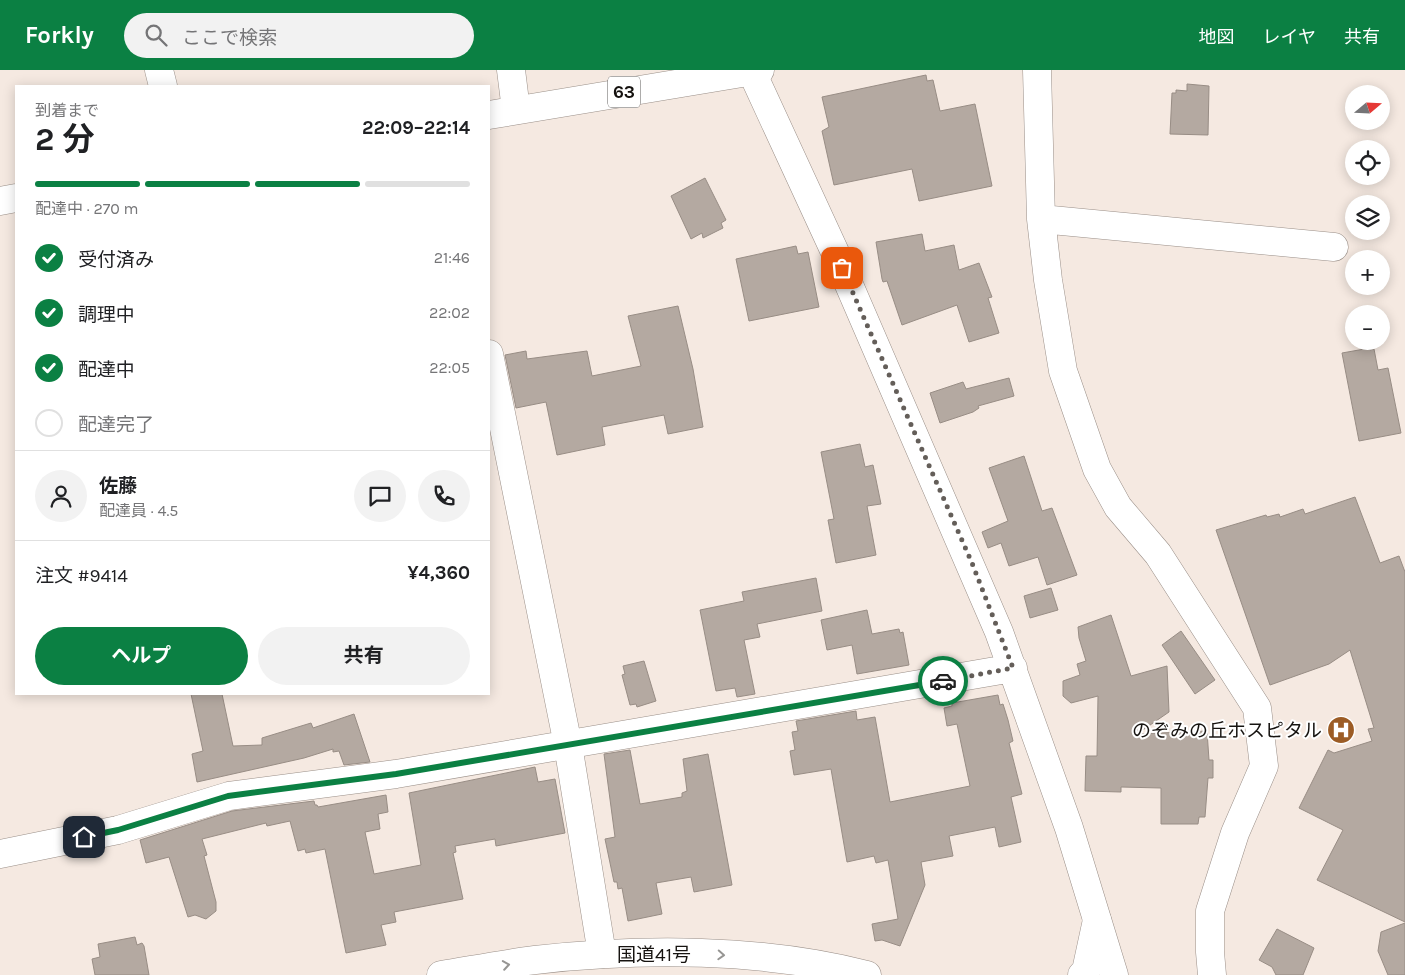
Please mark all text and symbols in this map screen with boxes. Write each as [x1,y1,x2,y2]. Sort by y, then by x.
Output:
search box [124,13,474,58]
text: Forkly [25,21,94,49]
icon: search [142,21,170,49]
text: 地図 [1199,26,1235,48]
text: レイヤ [1263,26,1316,48]
text: 共有 [1344,26,1380,48]
text: ここで検索 [182,27,277,49]
road number: 63 [608,77,640,108]
north arrow [1345,85,1390,130]
map controls [1345,85,1390,350]
text: 到着まで [35,101,99,120]
text: 22:09–22:14 [362,117,470,139]
text: 2 分 [35,121,94,158]
button: locate [1345,140,1390,185]
button: layers [1345,195,1390,240]
text: 配達中 · 270 m [35,199,139,218]
icon: check [35,244,63,272]
pin [821,247,863,289]
text: 21:46 [434,248,470,267]
text: 受付済み [78,249,154,271]
button: + [1345,250,1390,295]
icon: bag [828,254,856,282]
icon: check [35,299,63,327]
text: 22:02 [429,303,470,322]
text: 調理中 [78,304,135,326]
button: − [1345,305,1390,350]
icon: check [35,354,63,382]
text: 22:05 [429,358,470,377]
text: 配達中 [78,359,135,381]
text: 配達完了 [78,414,154,436]
button: person [35,470,87,522]
button: chat [354,470,406,522]
button: phone [418,470,470,522]
text: 佐藤 [99,475,137,497]
text: 配達員 · 4.5 [99,501,178,520]
text: ¥4,360 [407,562,470,584]
text: 注文 #9414 [35,565,128,587]
button: ヘルプ [35,627,248,685]
button: 共有 [258,627,470,685]
courier [918,656,968,706]
icon: car [929,667,957,695]
hospital icon: のぞみの丘ホスピタル [1326,715,1356,745]
place label: のぞみの丘ホスピタル [1132,720,1322,742]
pin [63,816,105,858]
icon: home [70,823,98,851]
street label: 国道41号 [617,944,691,966]
one-way arrow [717,949,725,960]
one-way arrow [502,960,511,970]

